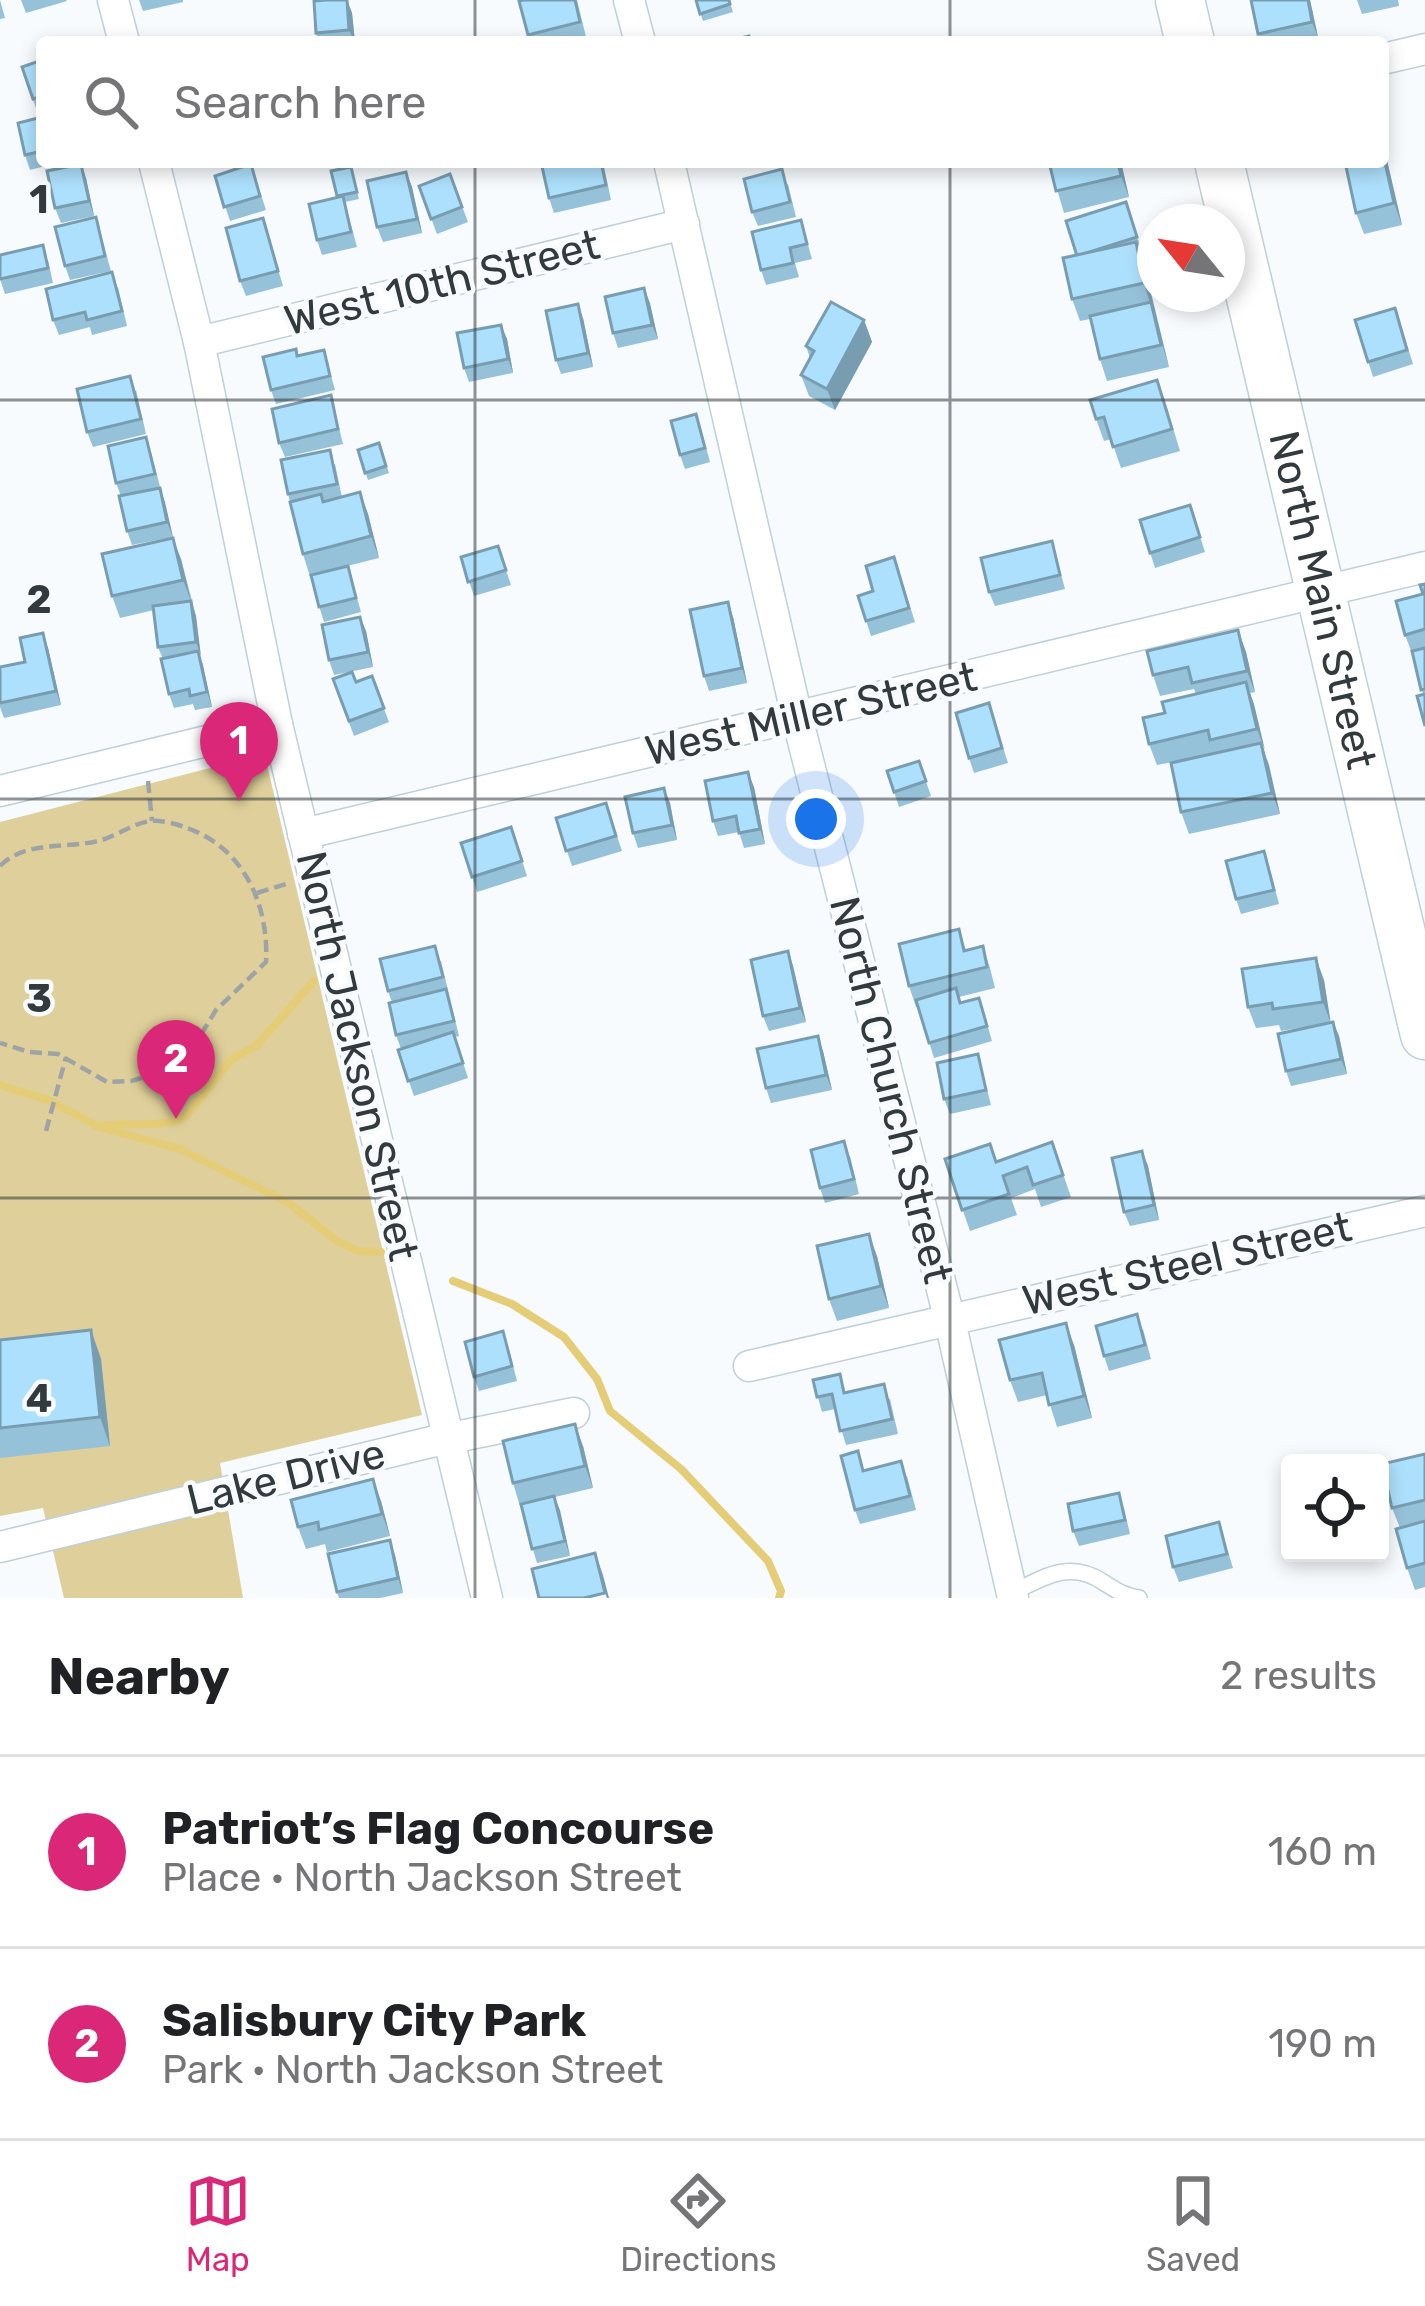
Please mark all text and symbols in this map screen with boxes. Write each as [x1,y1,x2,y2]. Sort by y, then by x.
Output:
search box [36,36,1389,168]
icon: search [78,69,144,135]
text: Search here [174,76,426,129]
text: 1 [29,177,49,223]
north arrow [1137,204,1245,312]
street label: West 10th Street [279,220,605,346]
street label: North Main Street [1258,426,1386,774]
text: 2 [26,577,52,623]
street label: West Miller Street [640,652,982,776]
pin: 1 [200,702,278,801]
your location [786,789,846,849]
street label: North Jackson Street [286,847,428,1265]
street label: North Church Street [819,892,963,1288]
text: 3 [26,976,52,1022]
pin: 2 [137,1020,215,1119]
street label: West Steel Street [1018,1202,1356,1326]
text: 4 [26,1376,52,1422]
street label: Lake Drive [182,1428,390,1526]
map controls [1281,1454,1389,1562]
button: locate [1281,1454,1389,1562]
text: Nearby [48,1646,230,1707]
text: 2 results [1220,1653,1377,1699]
text: Patriot’s Flag Concourse [162,1802,714,1855]
text: 1 [77,1829,97,1875]
text: 160 m [1268,1829,1377,1875]
text: Place · North Jackson Street [162,1855,682,1901]
text: Salisbury City Park [162,1994,586,2047]
text: 2 [74,2021,100,2067]
text: 190 m [1268,2021,1377,2067]
text: Park · North Jackson Street [162,2047,663,2093]
tab: Map [185,2168,251,2279]
tab: Directions [620,2168,777,2279]
tab: Saved [1146,2168,1240,2279]

